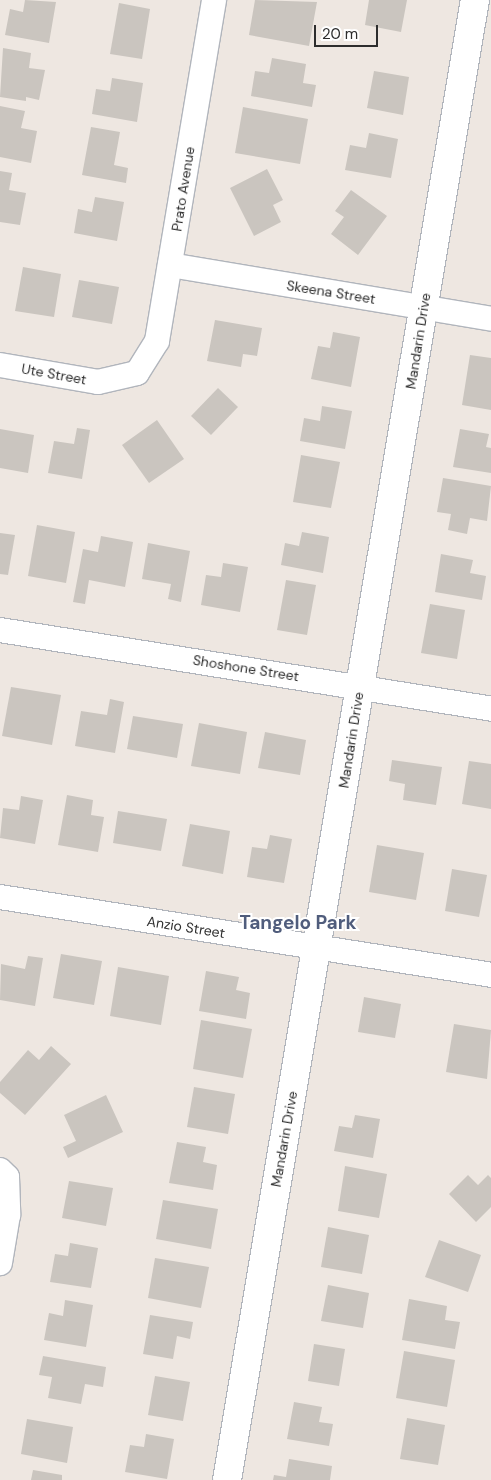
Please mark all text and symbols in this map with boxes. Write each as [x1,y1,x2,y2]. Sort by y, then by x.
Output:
scale bar [316,15,380,47]
text: 20 m [322,24,358,44]
street label: Prato Avenue [168,145,198,233]
street label: Skeena Street [285,277,377,307]
street label: Mandarin Drive [402,292,434,390]
street label: Ute Street [20,360,88,388]
street label: Shoshone Street [192,651,300,685]
street label: Mandarin Drive [335,691,367,789]
district label: Tangelo Park [240,912,356,934]
street label: Anzio Street [146,913,226,941]
street label: Mandarin Drive [267,1090,301,1188]

